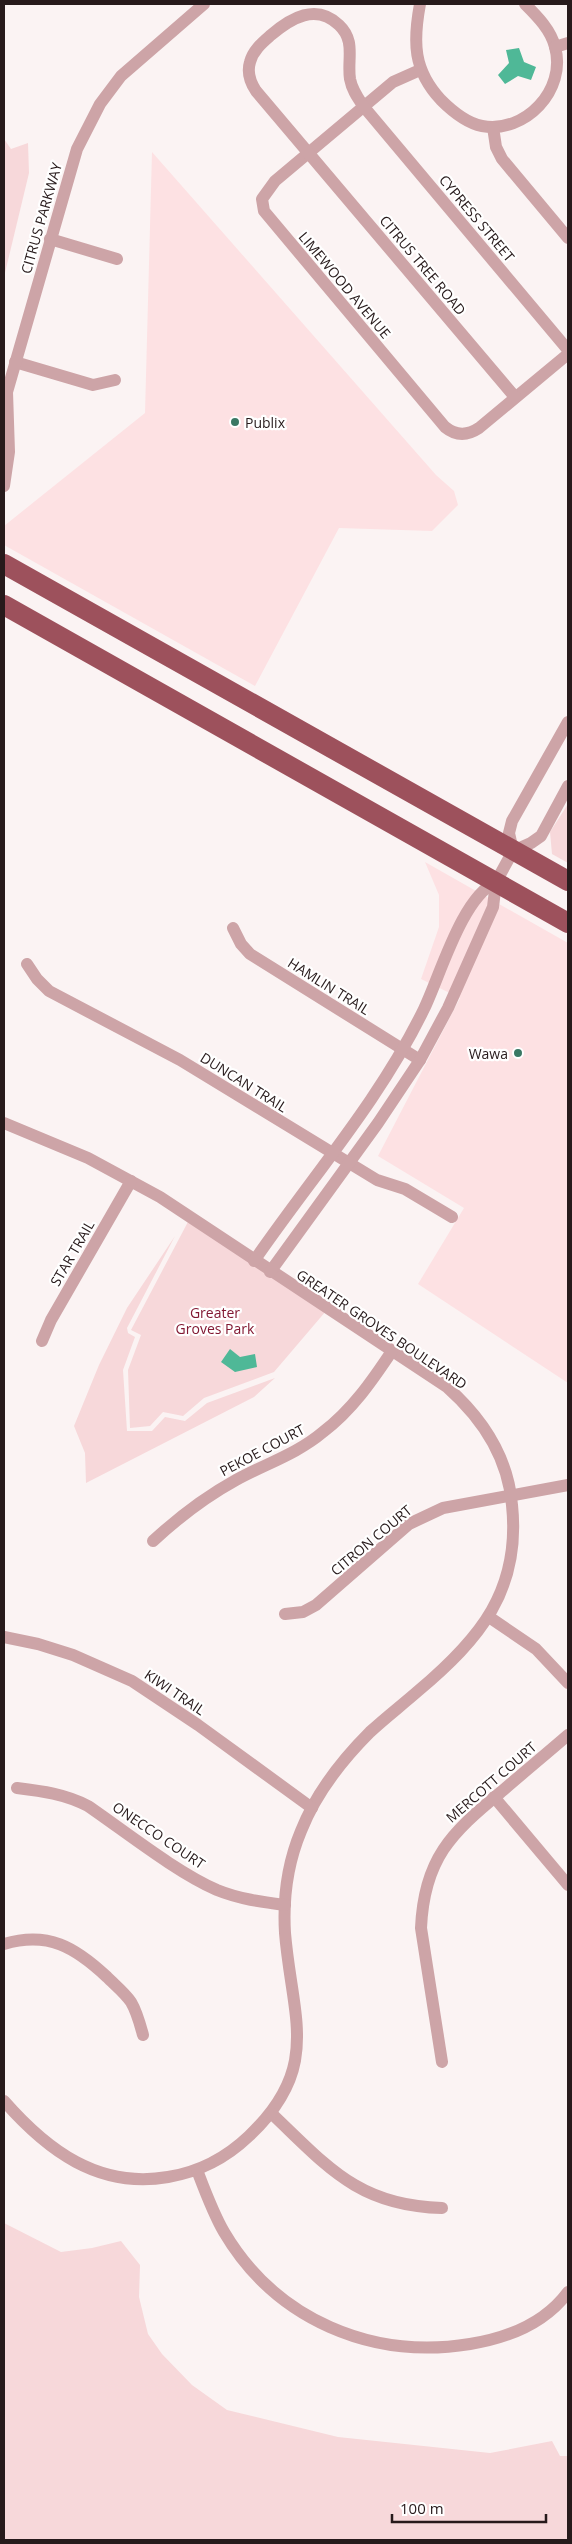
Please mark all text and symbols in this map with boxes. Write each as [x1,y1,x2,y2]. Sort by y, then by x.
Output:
street label: CITRUS PARKWAY [16,160,66,276]
street label: CYPRESS STREET [435,171,519,266]
street label: CITRUS TREE ROAD [376,211,470,319]
street label: LIMEWOOD AVENUE [295,228,395,342]
place label: Publix [245,413,286,432]
marker: Publix [229,416,241,428]
street label: HAMLIN TRAIL [284,953,374,1019]
place label: Wawa [469,1044,508,1063]
marker: Wawa [512,1047,524,1059]
street label: DUNCAN TRAIL [197,1048,291,1116]
street label: STAR TRAIL [46,1217,98,1289]
street label: GREATER GROVES BOULEVARD [293,1265,471,1393]
park label: Greater Groves Park [176,1303,255,1338]
street label: PEKOE COURT [216,1420,308,1480]
street label: CITRON COURT [326,1500,416,1580]
street label: KIWI TRAIL [141,1665,209,1719]
street label: MERCOTT COURT [442,1737,540,1827]
street label: ONECCO COURT [109,1797,209,1873]
scale bar [392,2492,546,2524]
text: 100 m [400,2498,444,2518]

